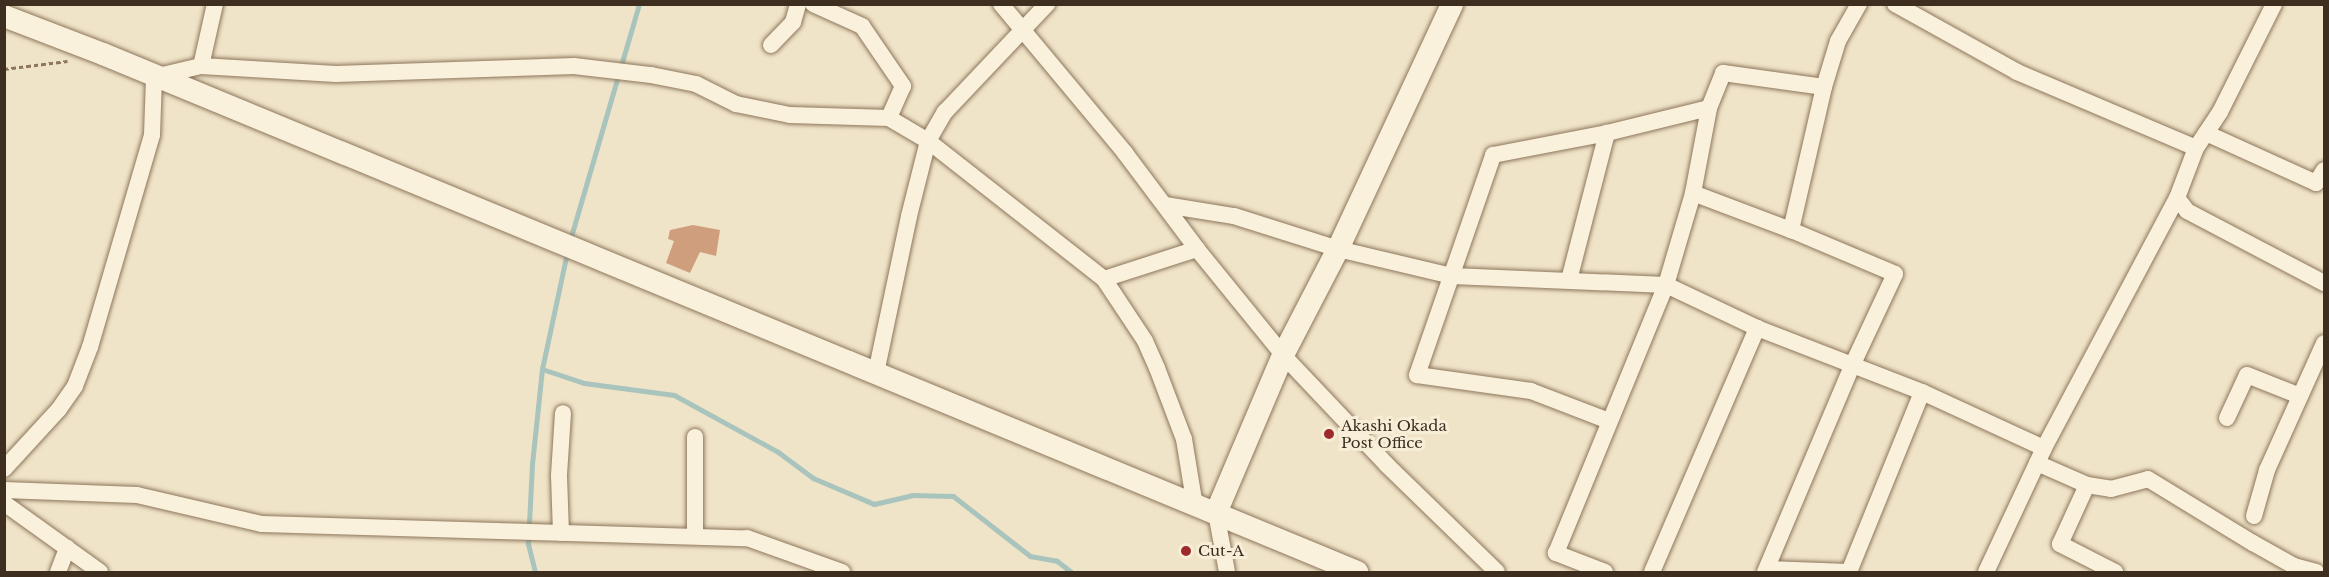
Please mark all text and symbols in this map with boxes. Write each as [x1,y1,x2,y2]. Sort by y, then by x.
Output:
place label: Akashi Okada Post Office [1341,416,1447,451]
marker: Akashi Okada Post Office [1322,427,1336,441]
place label: Cut-A [1198,542,1244,560]
marker: Cut-A [1179,544,1193,558]

